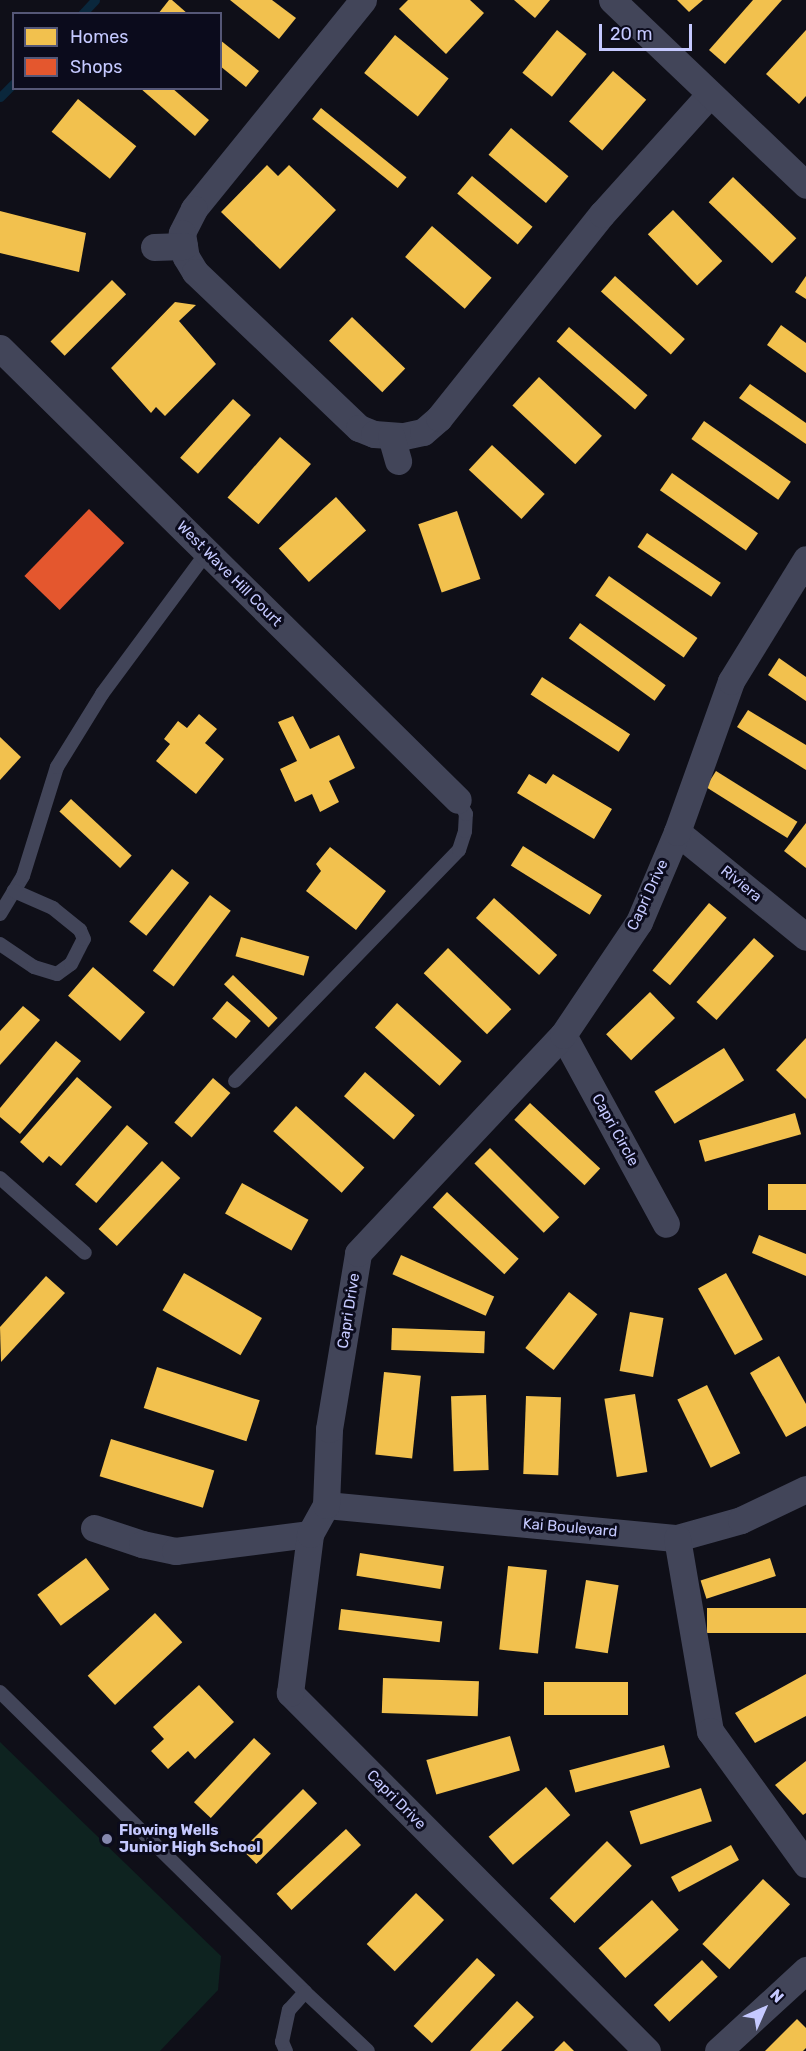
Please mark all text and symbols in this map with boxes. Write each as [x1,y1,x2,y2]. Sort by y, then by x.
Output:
legend [12,12,222,90]
scale bar [602,12,695,50]
text: 20 m [610,23,652,45]
text: Homes [70,26,128,48]
text: Shops [70,56,122,78]
street label: West Wave Hill Court [173,518,285,630]
street label: Capri Drive [624,857,672,933]
street label: Riviera [717,862,765,906]
street label: Capri Circle [588,1091,642,1169]
street label: Capri Drive [334,1272,364,1350]
street label: Kai Boulevard [522,1515,618,1541]
street label: Capri Drive [363,1767,429,1833]
place label: Flowing Wells Junior High School [119,1821,261,1856]
marker: Flowing Wells Junior High School [100,1832,114,1846]
north arrow [734,1979,794,2039]
text: N [766,1985,788,2007]

